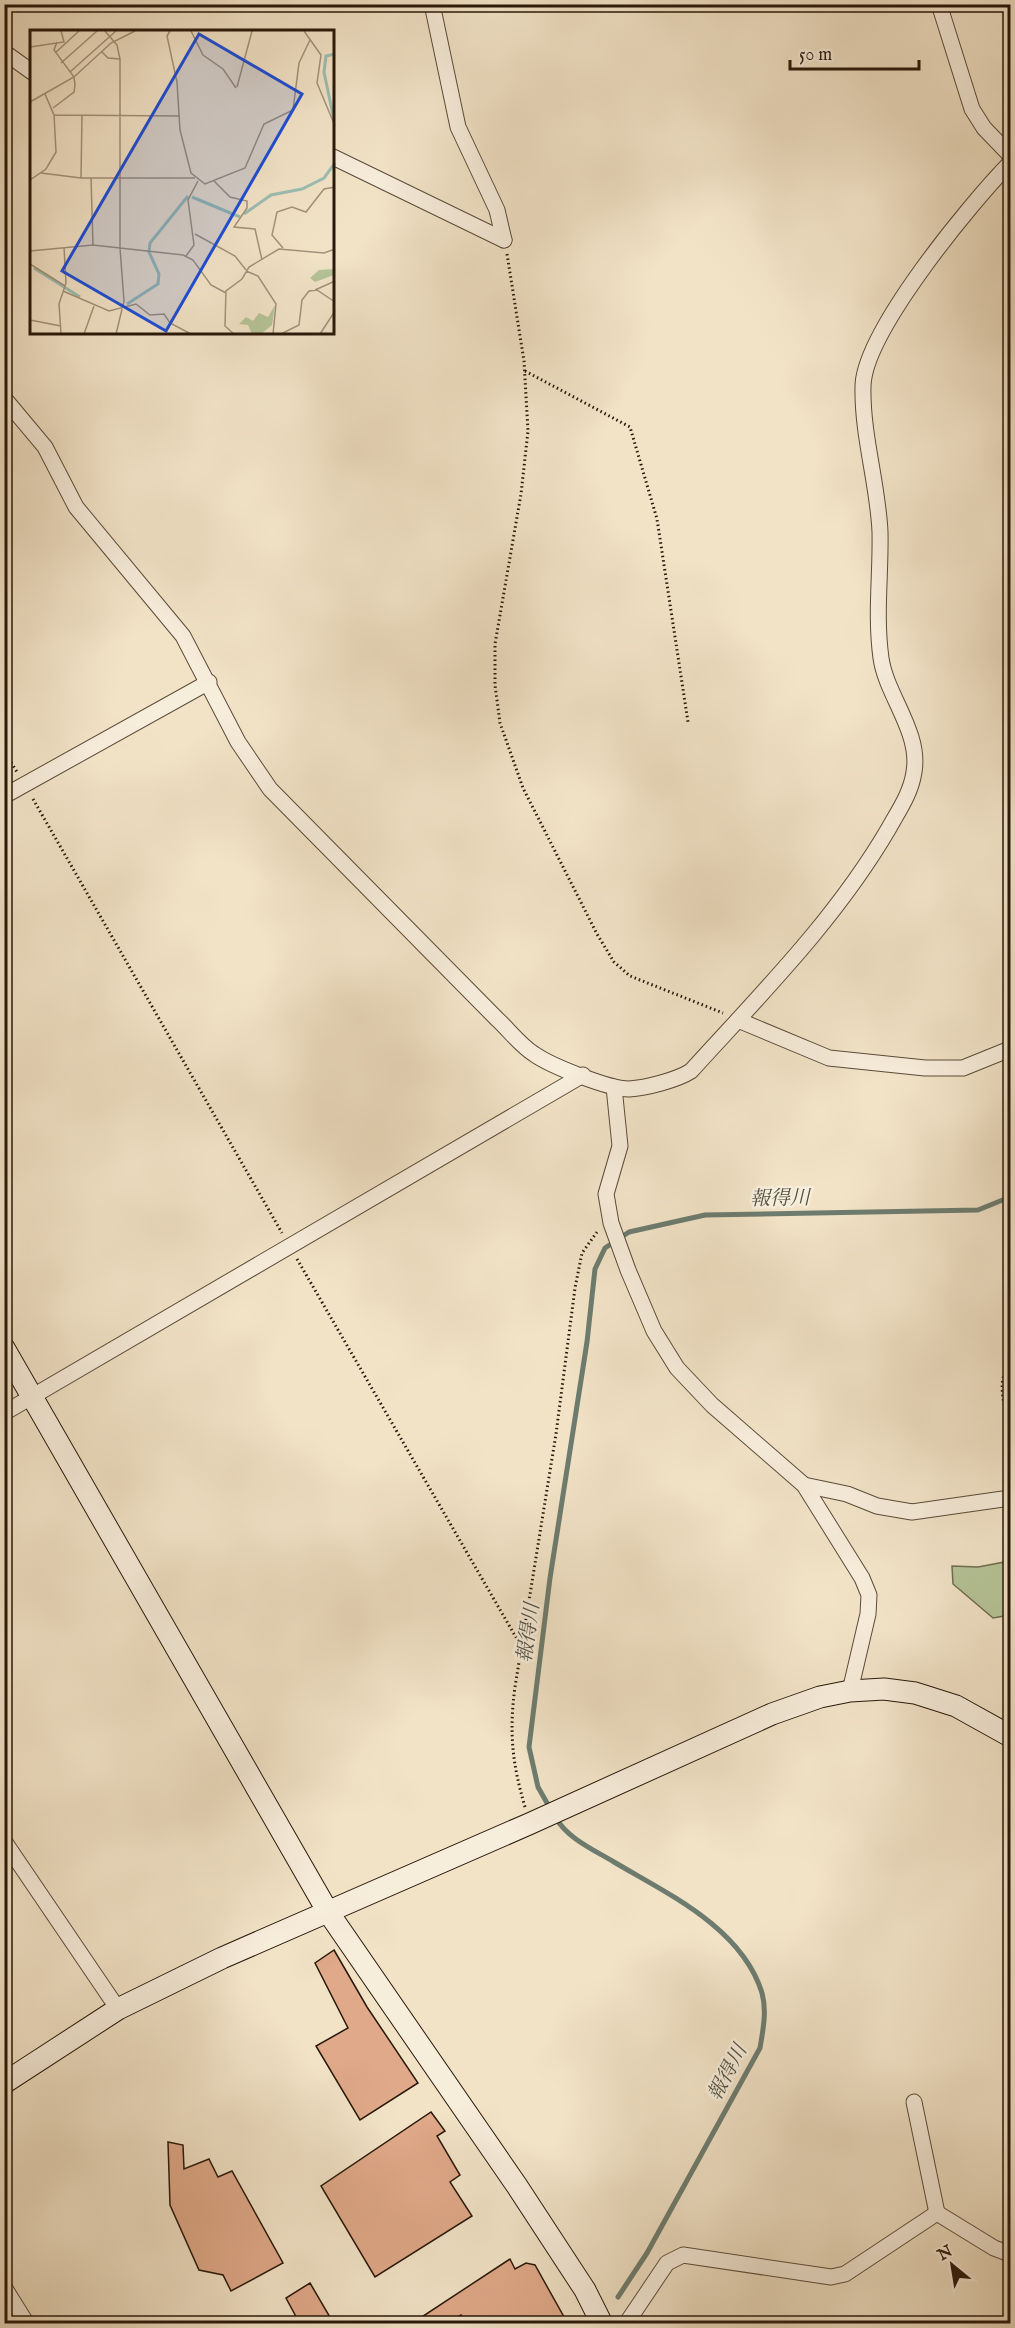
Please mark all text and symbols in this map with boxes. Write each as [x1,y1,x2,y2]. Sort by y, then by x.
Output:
inset map [30,30,334,334]
scale bar [790,33,919,71]
text: 50 m [799,44,832,67]
water label: 報得川 [750,1186,812,1212]
water label: 報得川 [512,1600,546,1664]
water label: 報得川 [703,2039,754,2105]
north arrow [922,2235,982,2295]
text: N [934,2242,957,2266]

